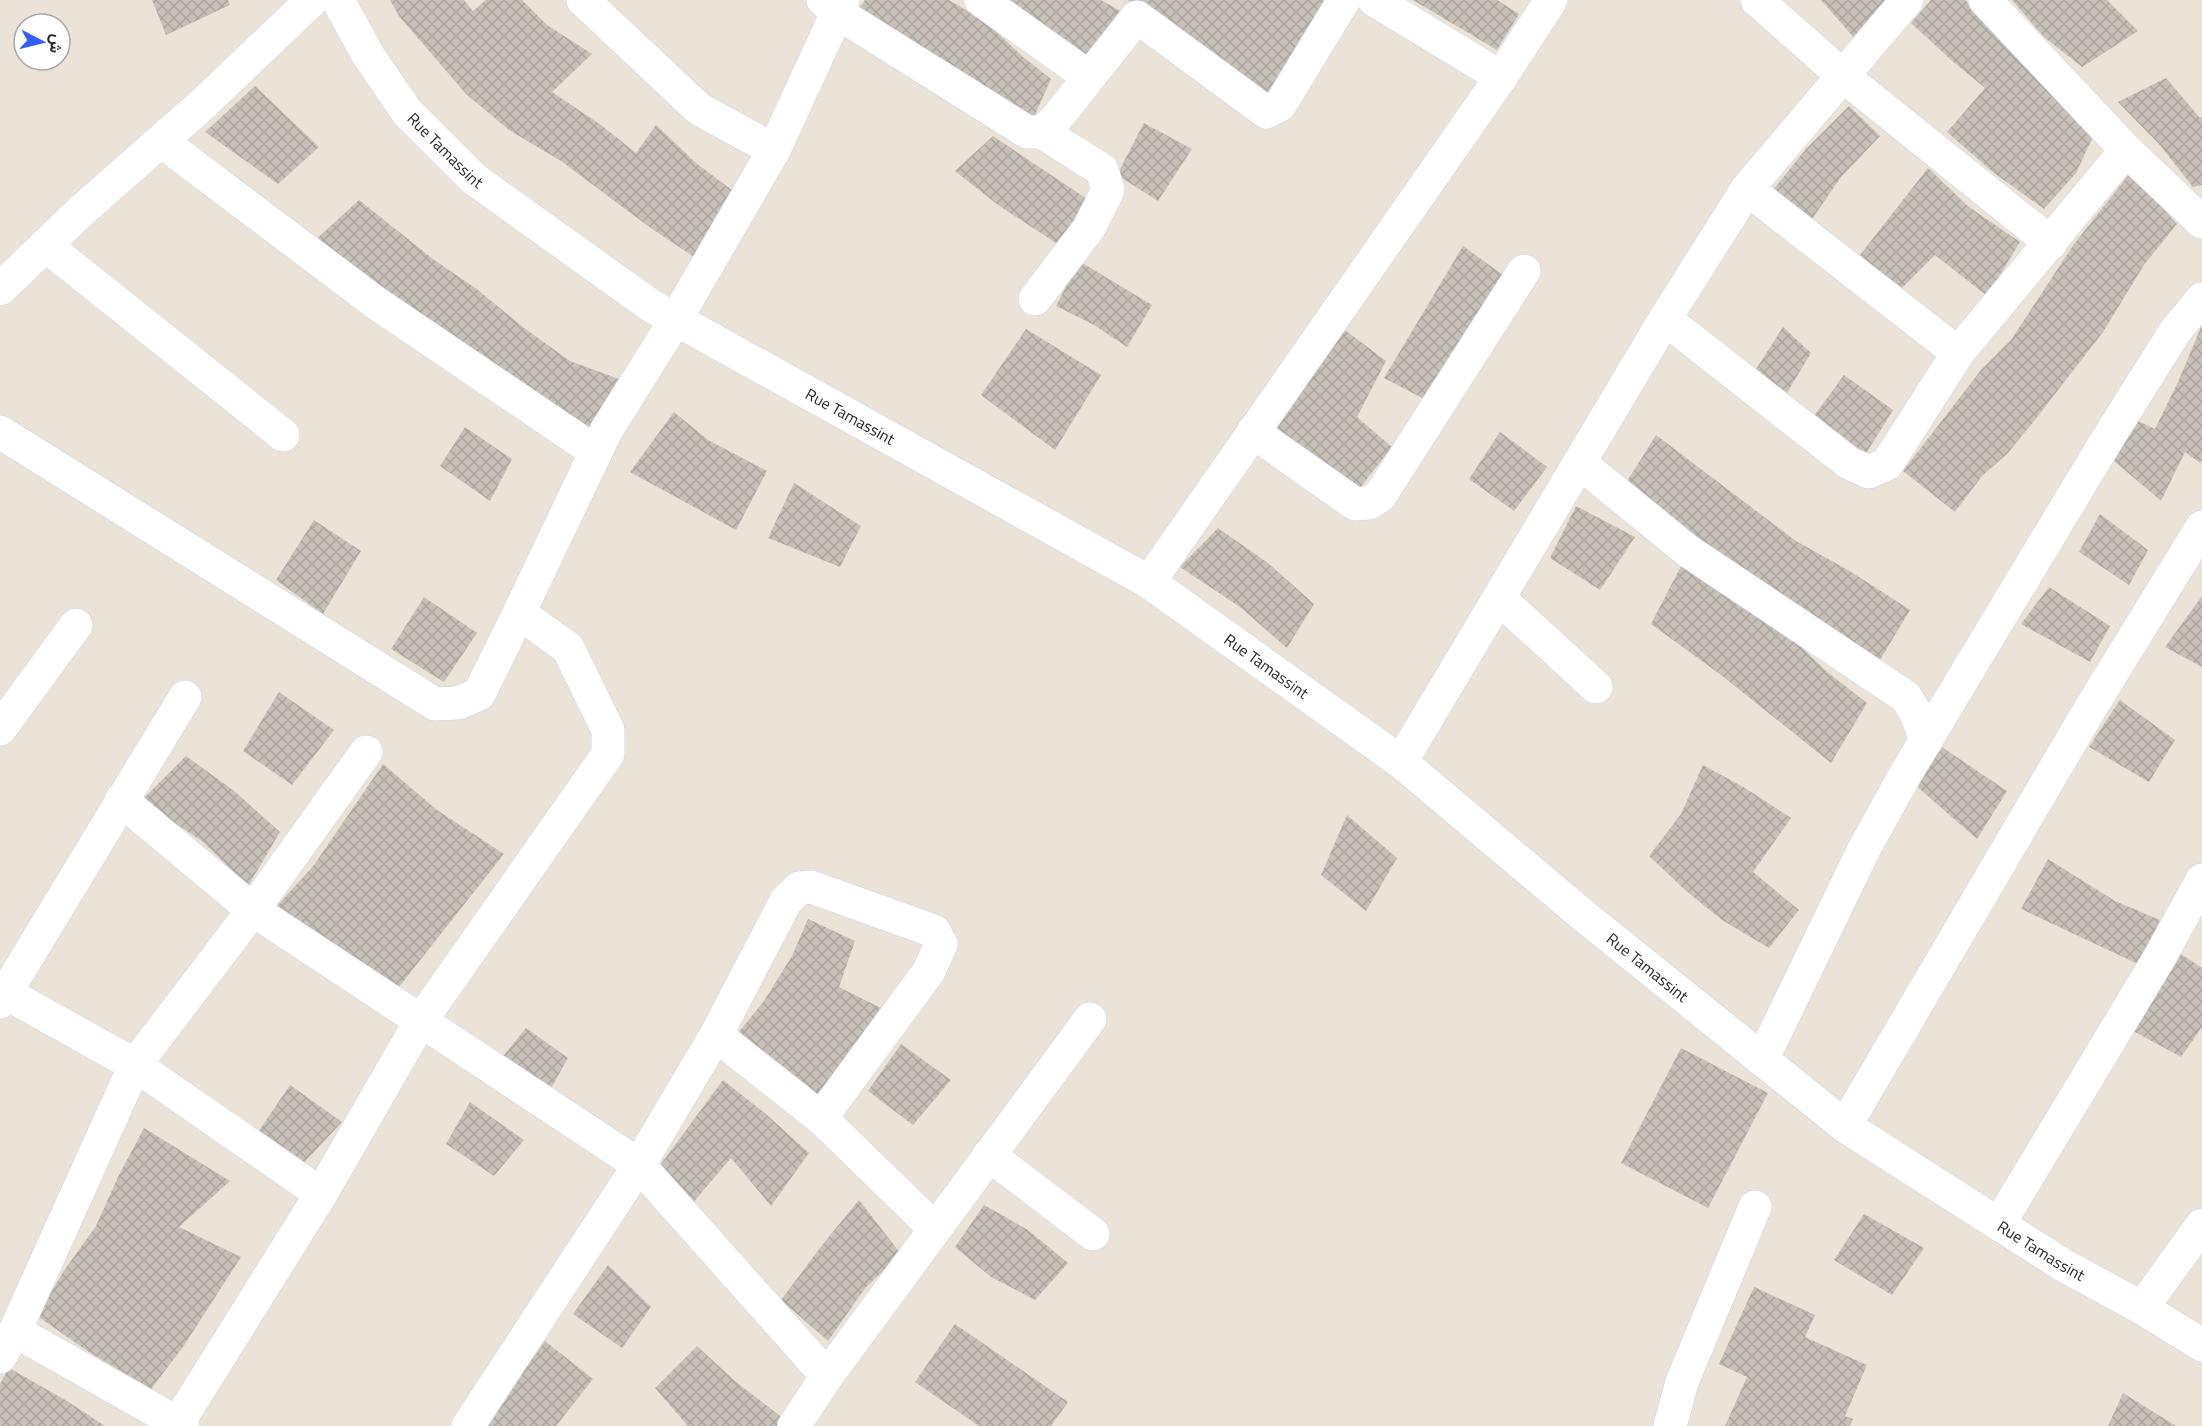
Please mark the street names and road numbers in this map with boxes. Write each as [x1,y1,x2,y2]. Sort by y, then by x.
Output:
street label: Rue Tamassint [402,107,489,194]
street label: Rue Tamassint [801,382,900,451]
street label: Rue Tamassint [1219,627,1314,705]
street label: Rue Tamassint [1601,927,1694,1008]
street label: Rue Tamassint [1993,1214,2090,1287]

